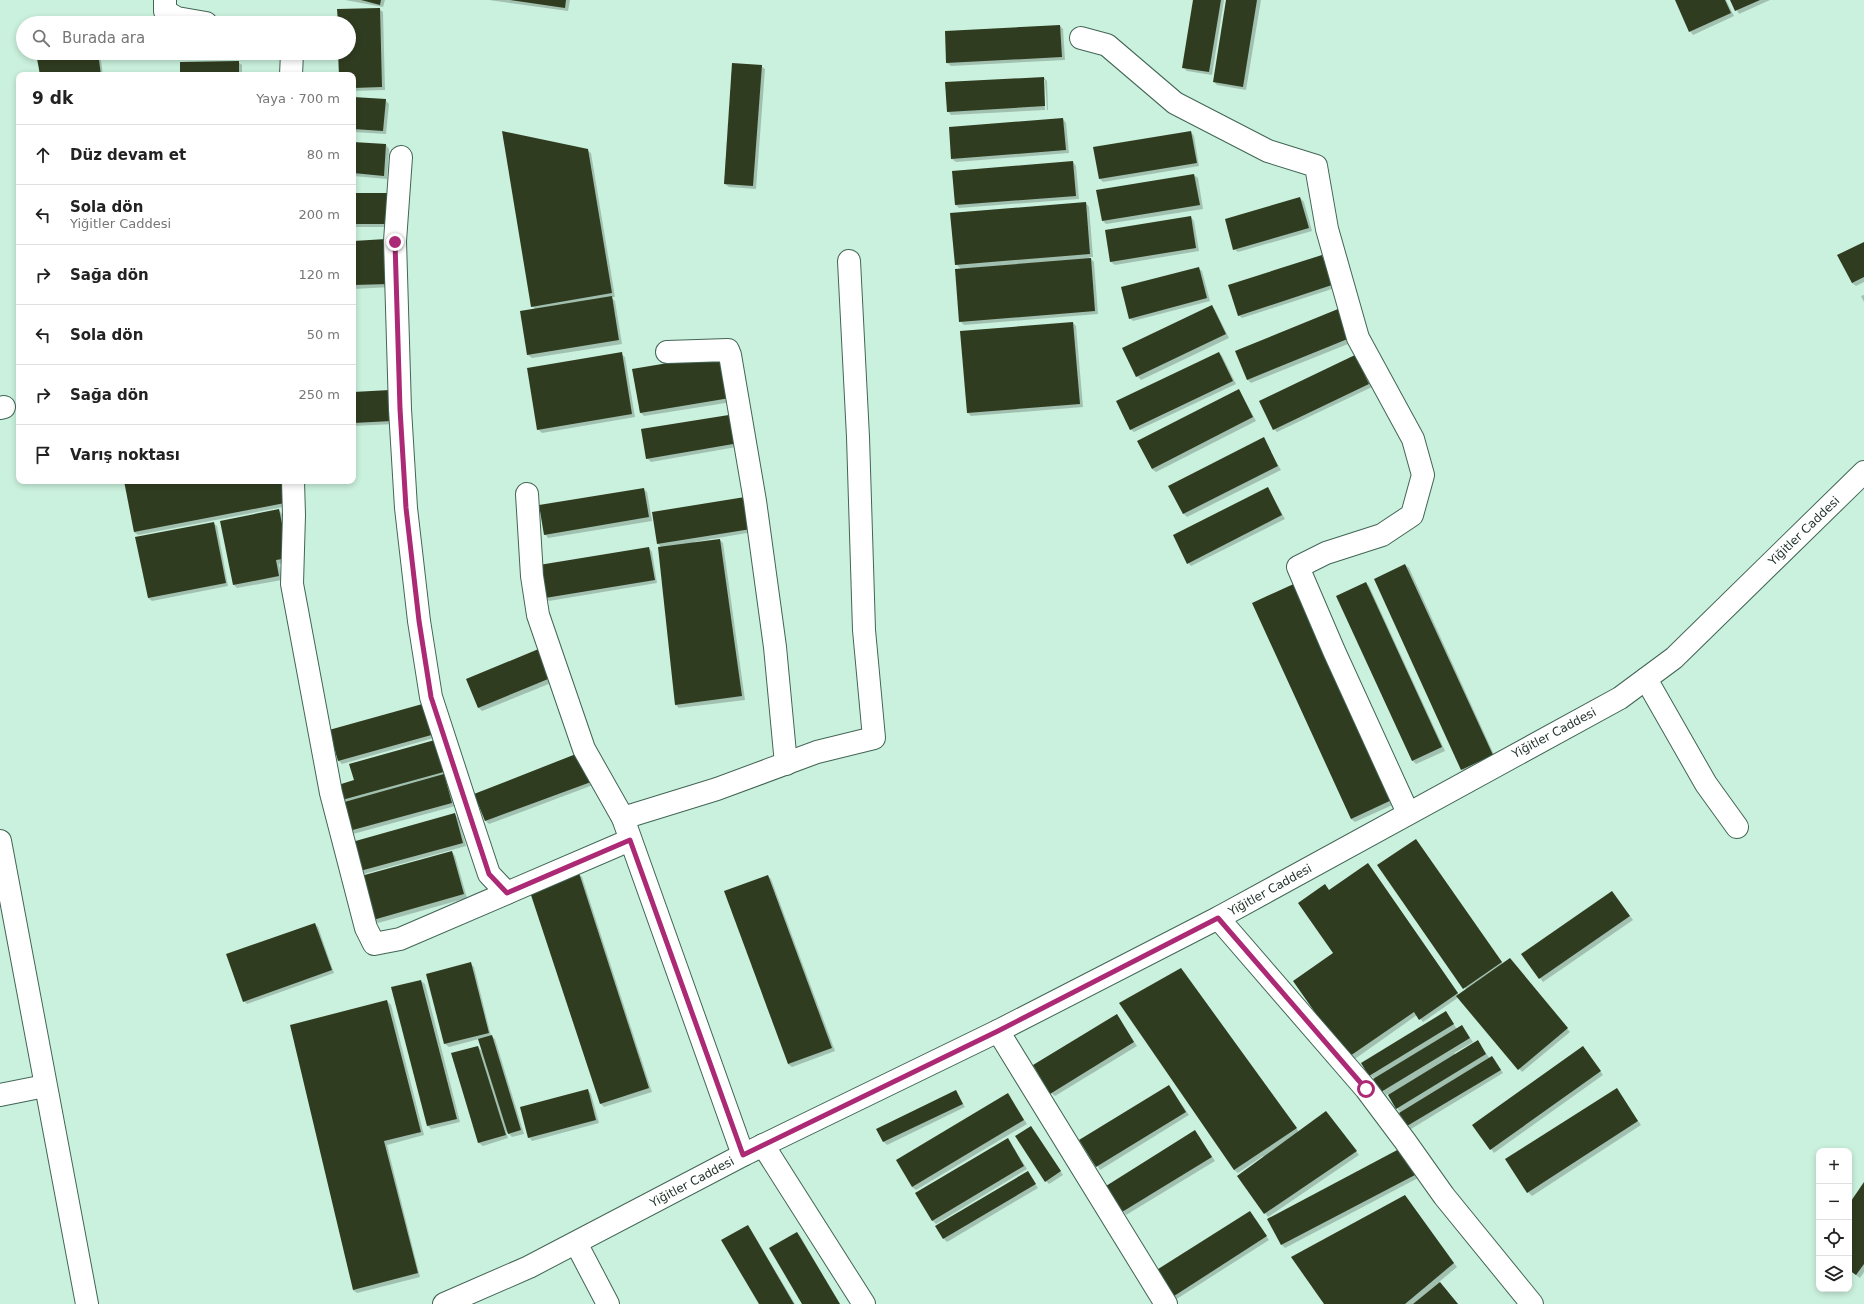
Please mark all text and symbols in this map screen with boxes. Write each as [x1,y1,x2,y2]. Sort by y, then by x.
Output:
search box [16,16,356,60]
icon: search [30,27,52,49]
text: Burada ara [62,29,145,47]
text: 9 dk [32,88,73,108]
text: Yaya · 700 m [256,91,340,106]
icon: ahead [32,144,54,166]
text: Düz devam et [70,146,186,164]
text: 80 m [307,147,340,162]
text: Sola dön [70,198,143,216]
icon: left [32,204,54,226]
text: 200 m [298,207,340,222]
text: Yiğitler Caddesi [70,216,171,231]
route end [386,233,404,251]
icon: right [32,264,54,286]
text: Sağa dön [70,266,149,284]
text: 120 m [298,267,340,282]
icon: left [32,324,54,346]
text: Sola dön [70,326,143,344]
text: 50 m [307,327,340,342]
icon: right [32,384,54,406]
text: Sağa dön [70,386,149,404]
text: 250 m [298,387,340,402]
icon: arrive [32,444,54,466]
text: Varış noktası [70,446,180,464]
street label: Yiğitler Caddesi [1765,494,1842,569]
street label: Yiğitler Caddesi [1509,705,1598,762]
street label: Yiğitler Caddesi [1225,861,1314,919]
route start [1357,1080,1375,1098]
map controls [1816,1148,1852,1292]
button: + [1816,1148,1852,1184]
street label: Yiğitler Caddesi [647,1154,736,1211]
button: − [1816,1184,1852,1220]
button: locate [1816,1220,1852,1256]
button: layers [1816,1256,1852,1292]

